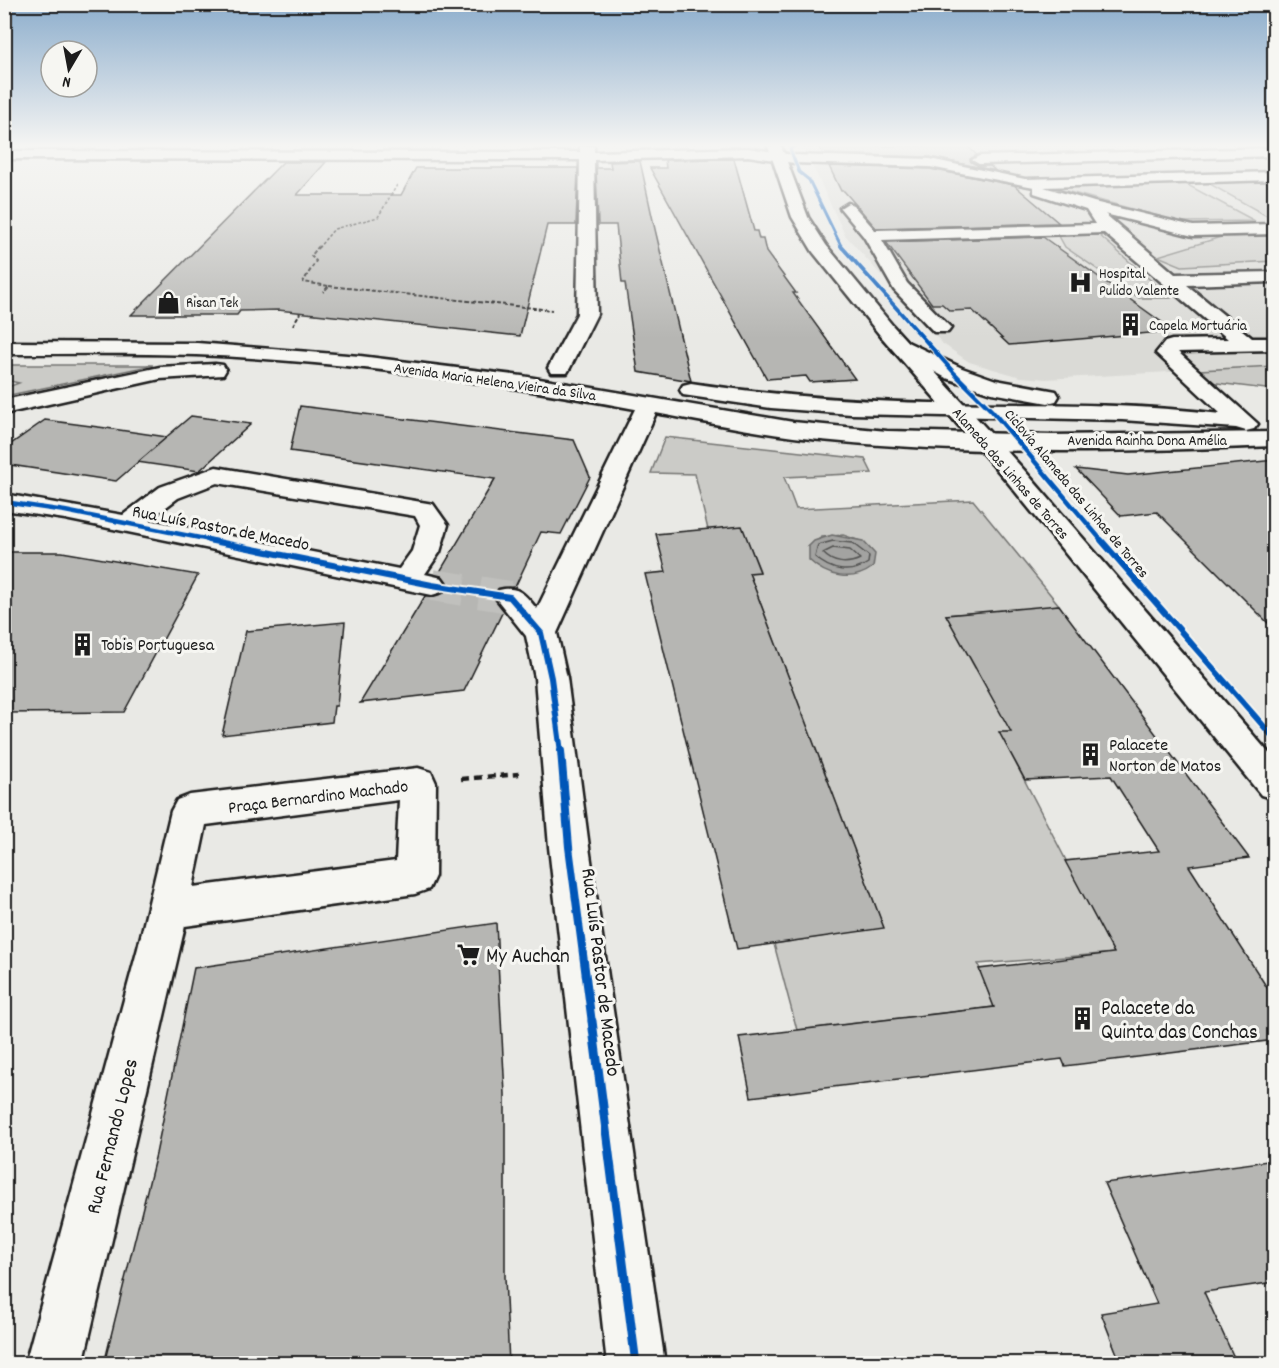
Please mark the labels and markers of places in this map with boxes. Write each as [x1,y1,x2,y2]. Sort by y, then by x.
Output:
place label: Hospital Pulido Valente [1099,264,1180,303]
hospital icon: Hospital Pulido Valente [1068,269,1094,295]
shop icon: Risan Tek [155,289,181,315]
place label: Risan Tek [186,293,239,315]
building icon: Capela Mortuária [1118,312,1144,338]
place label: Capela Mortuária [1149,316,1248,338]
building icon: Tobis Portuguesa [70,631,96,657]
place label: Tobis Portuguesa [101,634,215,659]
place label: Palacete Norton de Matos [1109,734,1221,780]
building icon: Palacete Norton de Matos [1078,741,1104,767]
supermarket icon: My Auchan [455,942,481,968]
place label: My Auchan [486,943,570,973]
place label: Palacete da Quinta das Conchas [1101,995,1258,1049]
building icon: Palacete da Quinta das Conchas [1070,1006,1096,1032]

